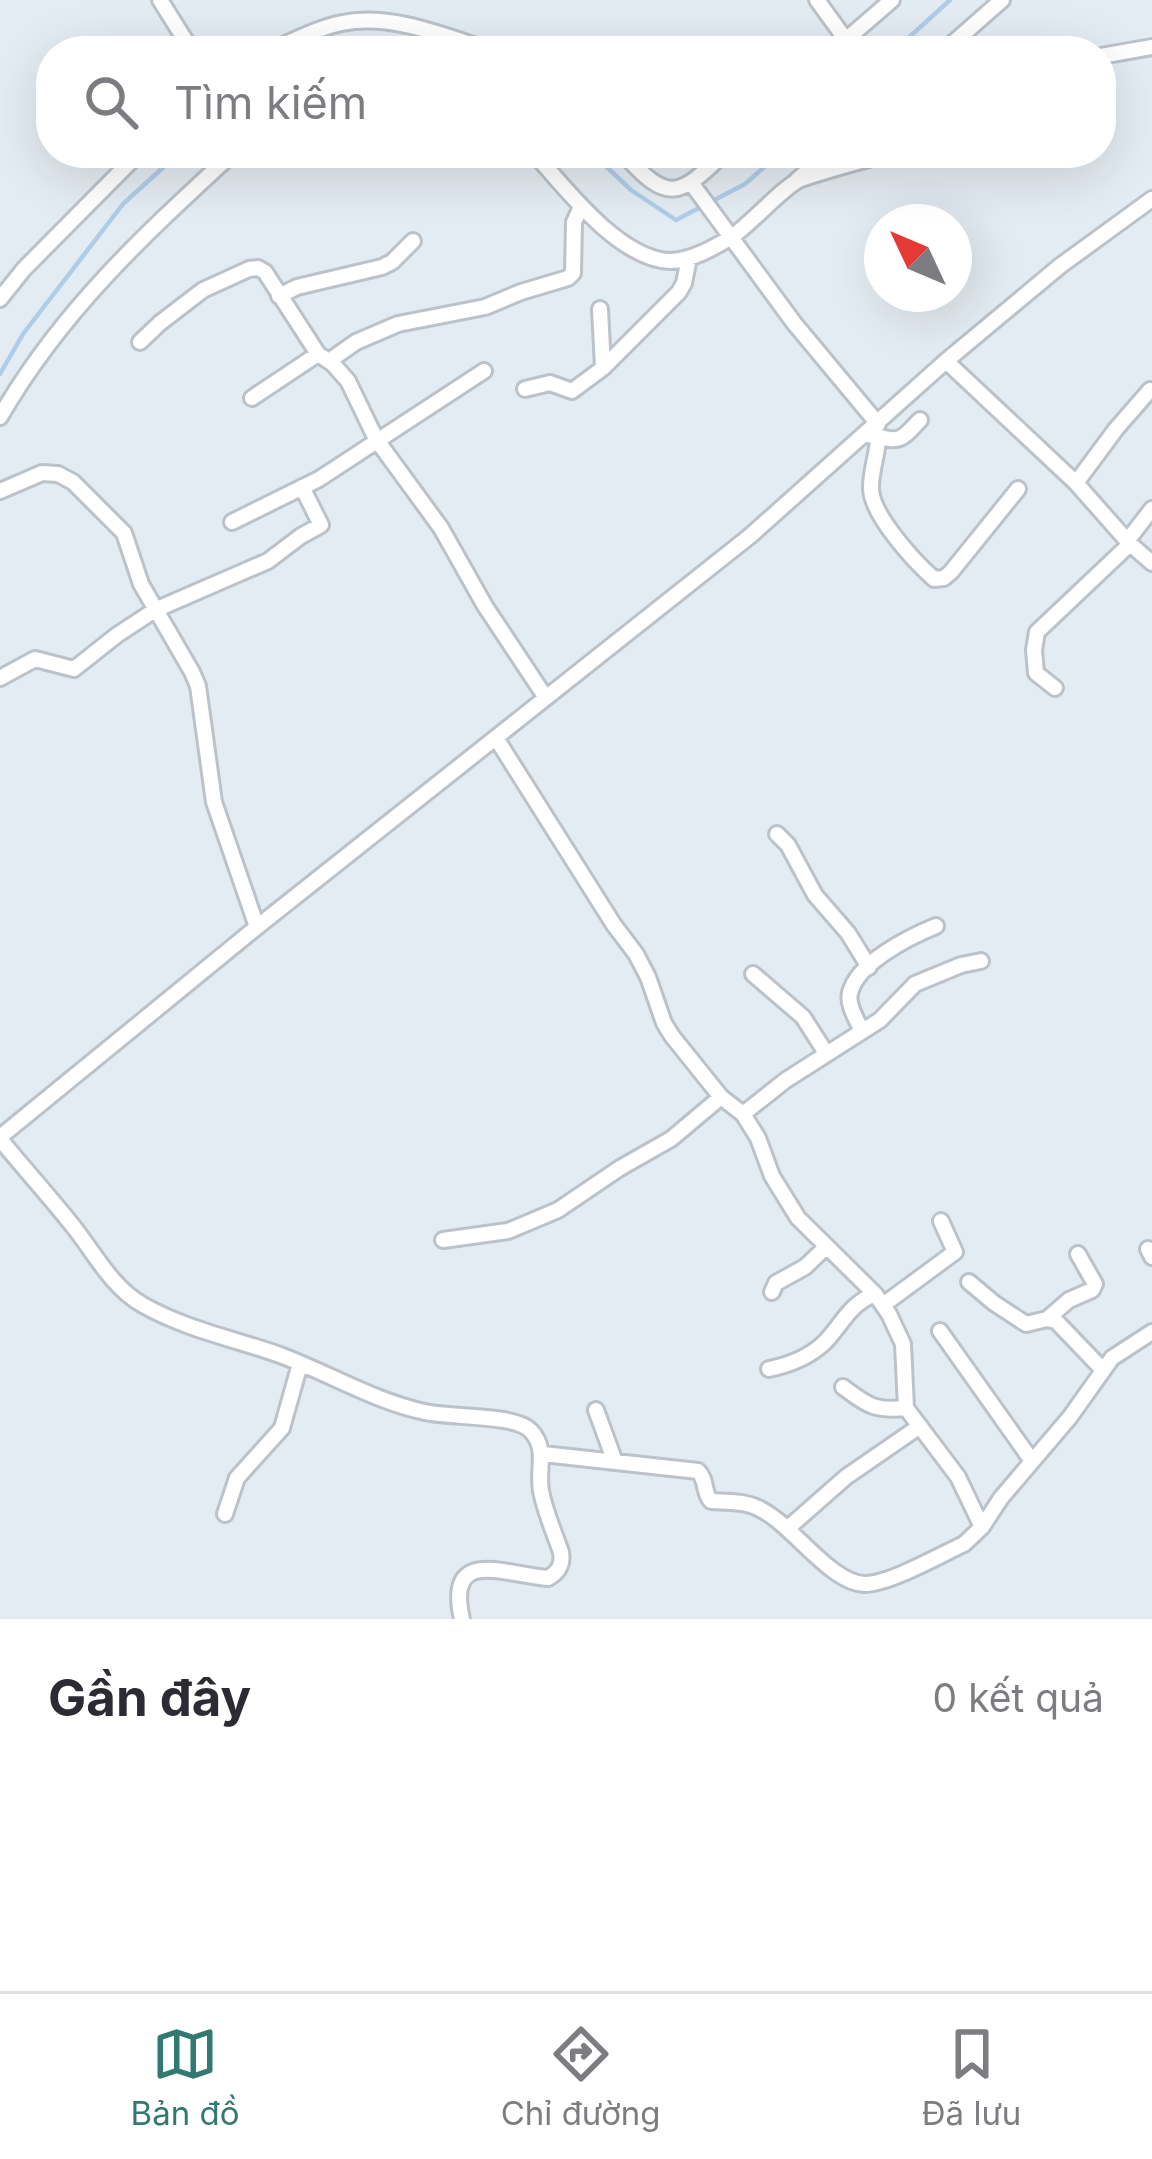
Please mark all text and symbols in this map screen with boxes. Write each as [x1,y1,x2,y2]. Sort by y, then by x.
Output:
search box [36,36,1116,168]
icon: search [78,69,144,135]
text: Tìm kiếm [174,75,367,130]
north arrow [864,204,972,312]
text: Gần đây [48,1667,251,1728]
text: 0 kết quả [933,1674,1104,1721]
tab: Bản đồ [131,2021,240,2133]
tab: Chỉ đường [501,2021,661,2133]
tab: Đã lưu [922,2021,1021,2133]

